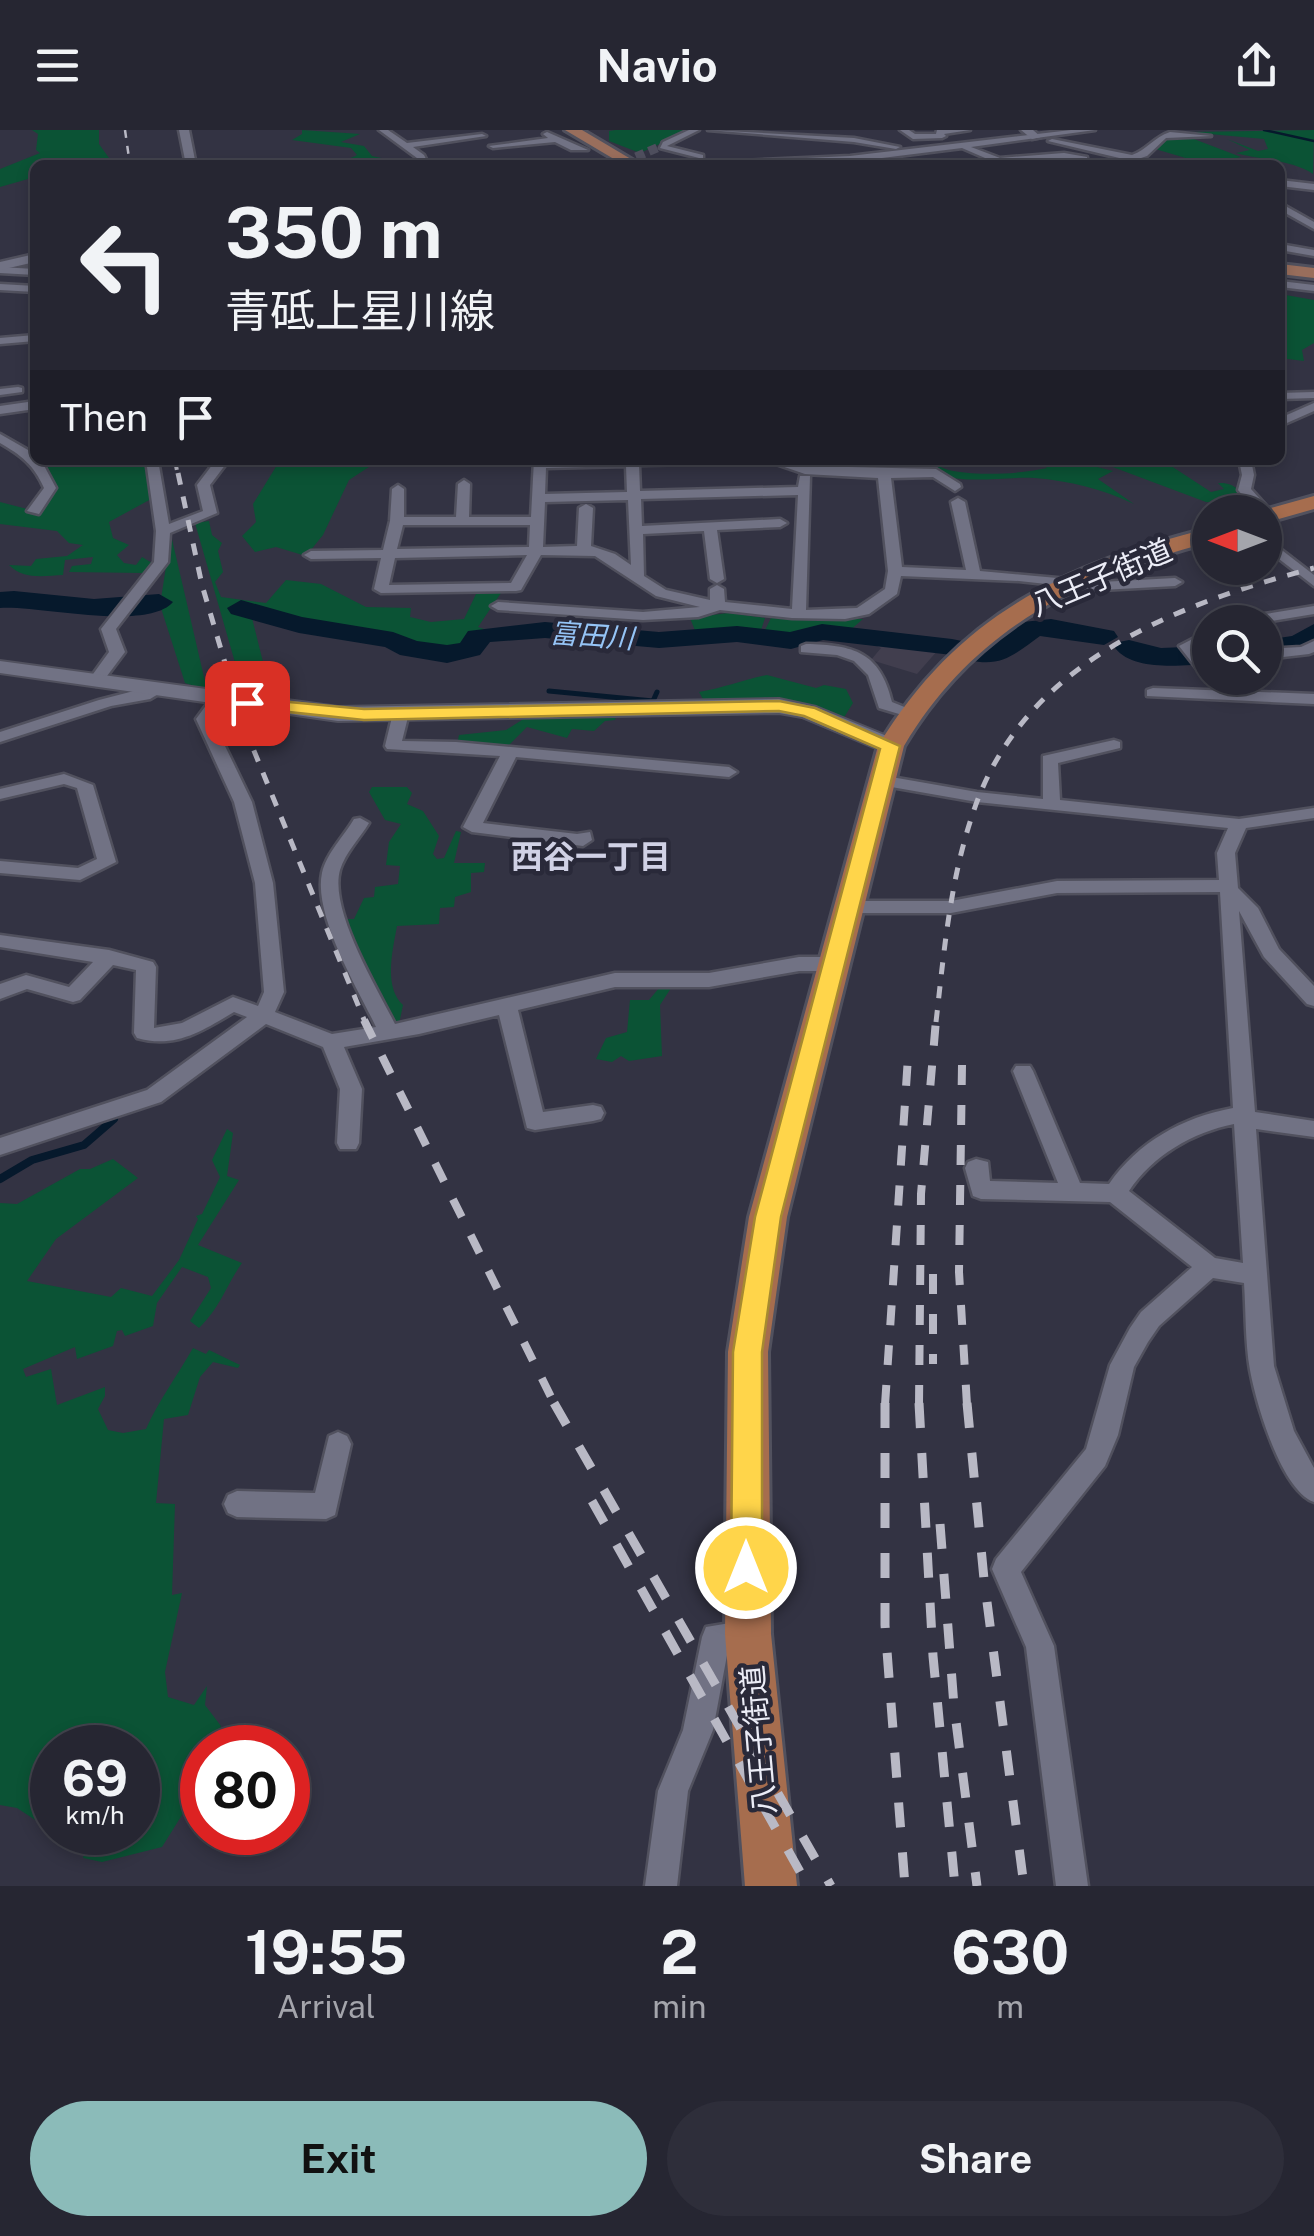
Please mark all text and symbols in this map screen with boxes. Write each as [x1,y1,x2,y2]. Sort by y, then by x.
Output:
icon: menu [30,38,85,93]
icon: share [1229,38,1284,93]
text: Navio [596,39,718,92]
text: 350 m [225,191,442,274]
icon: left [60,200,190,330]
text: 青砥上星川線 [225,284,495,337]
icon: arrive [168,390,223,445]
text: Then [60,395,148,440]
north arrow [1192,495,1282,585]
map controls [1192,495,1282,695]
street label: 八王子街道 [1025,531,1177,623]
button: search [1192,605,1282,695]
water label: 富田川 [549,616,638,655]
pin [205,661,290,746]
icon: arrive [220,676,275,731]
district label: 西谷一丁目 [511,838,671,875]
position arrow [694,1516,798,1620]
street label: 八王子街道 [734,1664,782,1816]
speed limit sign: 80 [180,1725,310,1855]
text: 69 [62,1748,128,1807]
text: km/h [66,1800,124,1830]
text: 19:55 [245,1917,407,1988]
text: 2 [660,1917,698,1988]
text: 630 [951,1917,1069,1988]
text: Arrival [277,1988,375,2025]
text: min [652,1988,706,2025]
text: m [996,1988,1024,2025]
button: Exit [30,2101,647,2216]
button: Share [667,2101,1284,2216]

